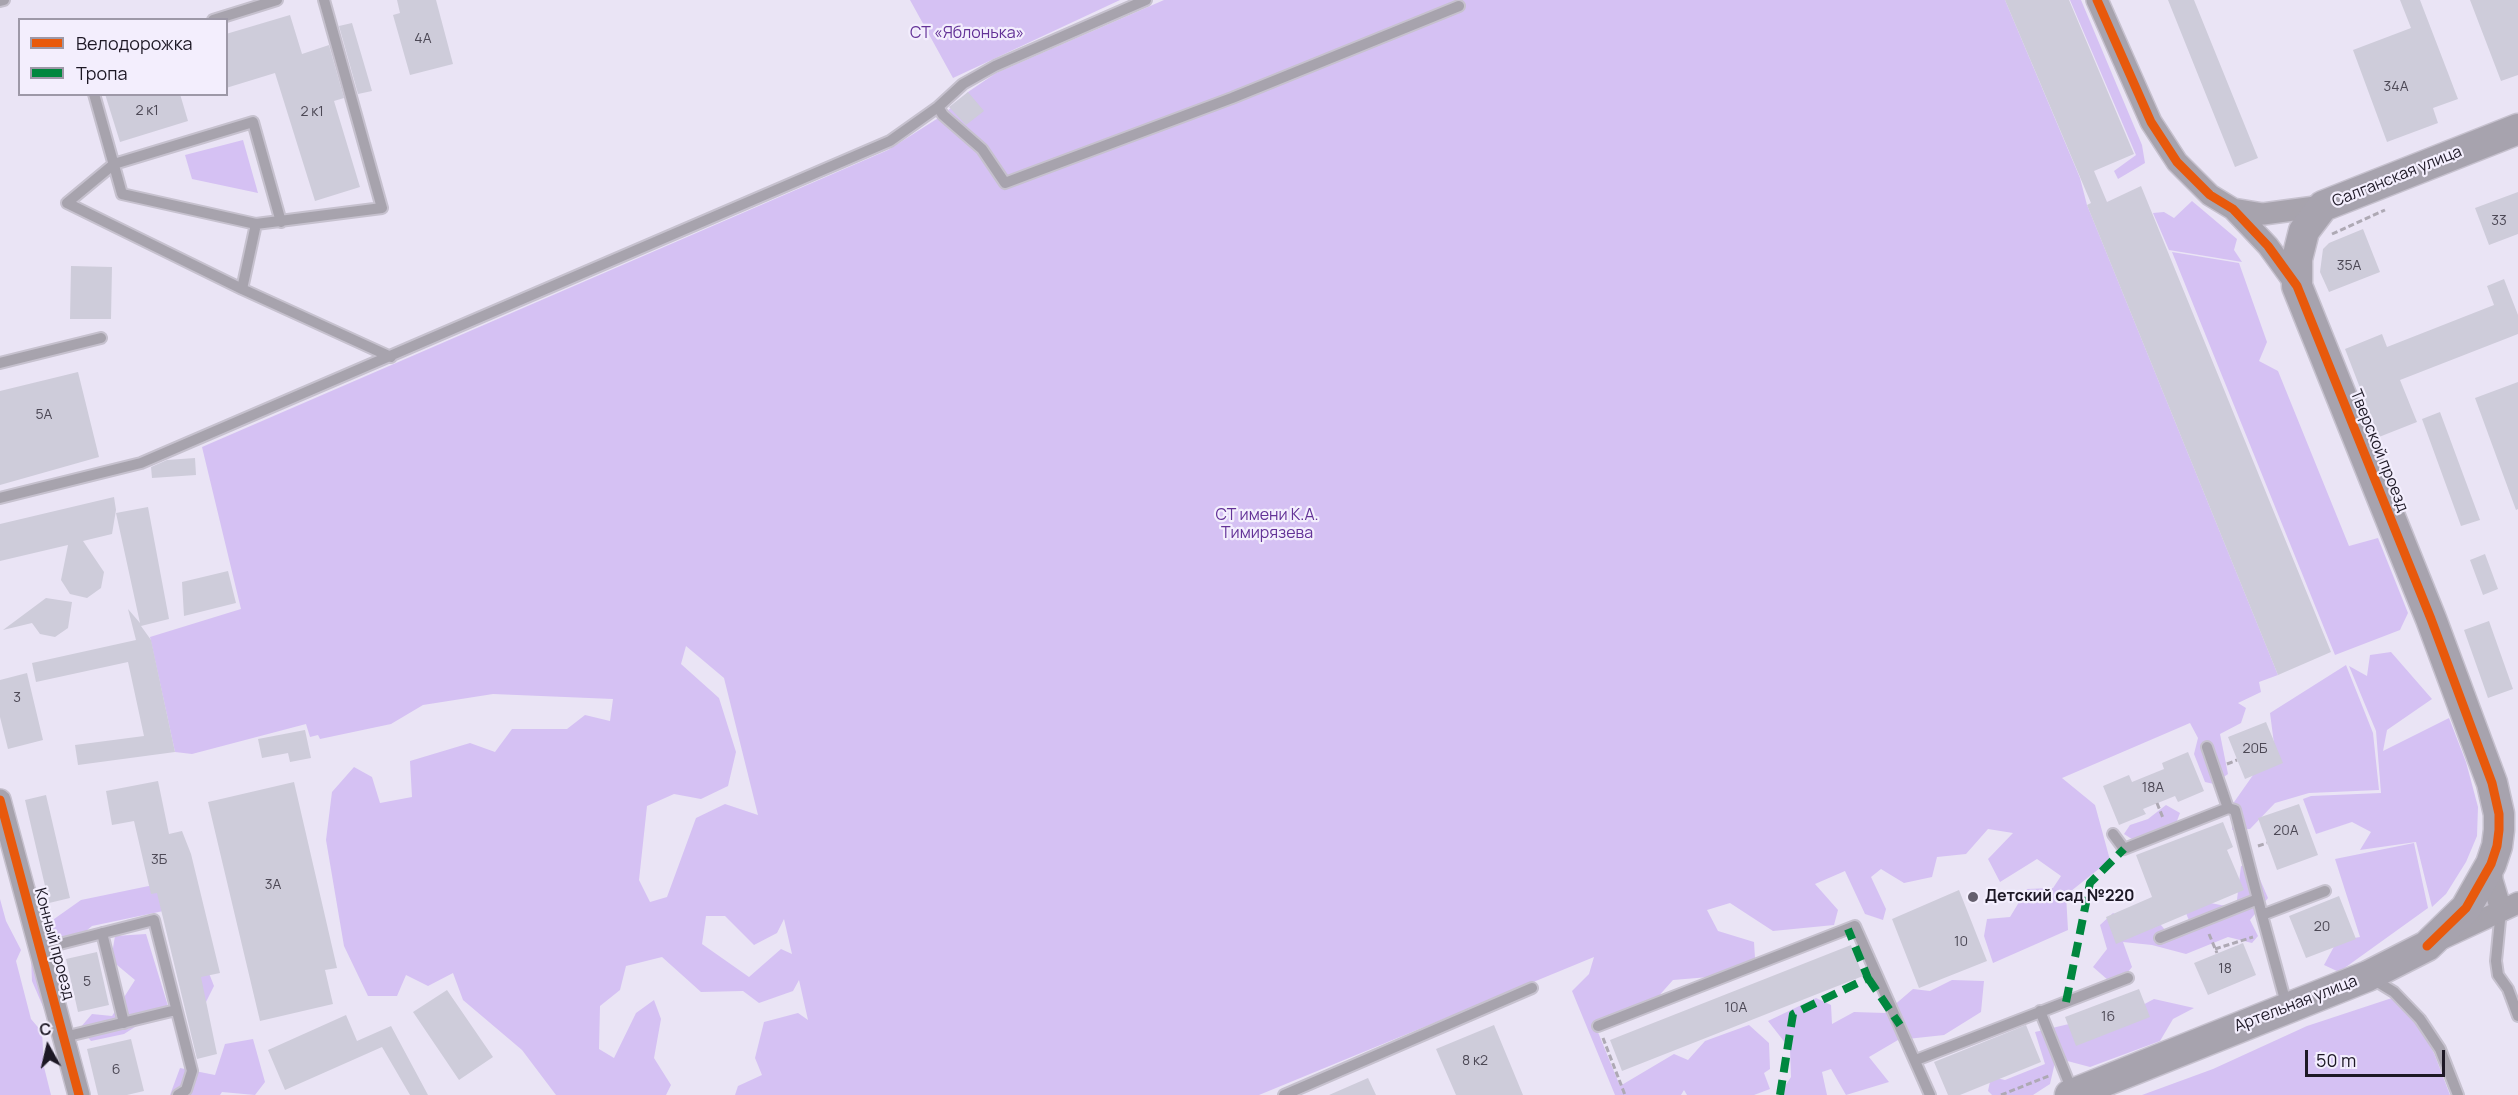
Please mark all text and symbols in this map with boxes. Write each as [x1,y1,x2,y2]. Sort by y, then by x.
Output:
legend [18,18,228,96]
park label: СТ «Яблонька» [910,24,1024,44]
text: Велодорожка [76,31,193,55]
house number: 4А [414,31,432,47]
text: Тропа [76,61,127,85]
house number: 34А [2383,79,2409,95]
house number: 2 к1 [135,103,159,119]
house number: 2 к1 [300,104,324,120]
street label: Салганская улица [2329,142,2465,212]
house number: 33 [2491,213,2507,229]
house number: 35А [2337,258,2361,274]
street label: Тверской проезд [2346,387,2412,515]
house number: 5А [36,407,52,423]
park label: СТ имени К.А. Тимирязева [1215,506,1319,544]
house number: 3 [13,690,21,706]
house number: 20Б [2243,741,2267,757]
house number: 18А [2142,780,2164,796]
house number: 20А [2273,823,2299,839]
house number: 3Б [151,852,167,868]
house number: 3А [265,877,281,893]
street label: Конный проезд [30,886,78,1002]
place label: Детский сад №220 [1985,887,2135,907]
marker: Детский сад №220 [1966,890,1980,904]
house number: 20 [2314,919,2330,935]
house number: 10 [1954,934,1968,950]
house number: 18 [2218,961,2232,977]
street label: Артельная улица [2232,972,2360,1036]
house number: 5 [83,974,91,990]
house number: 10А [1725,1000,1747,1016]
house number: 16 [2101,1009,2115,1025]
north arrow [18,1017,78,1077]
text: С [38,1017,53,1041]
scale bar [2308,1038,2448,1076]
text: 50 m [2316,1048,2356,1072]
house number: 8 к2 [1462,1053,1488,1069]
house number: 6 [112,1062,120,1078]

